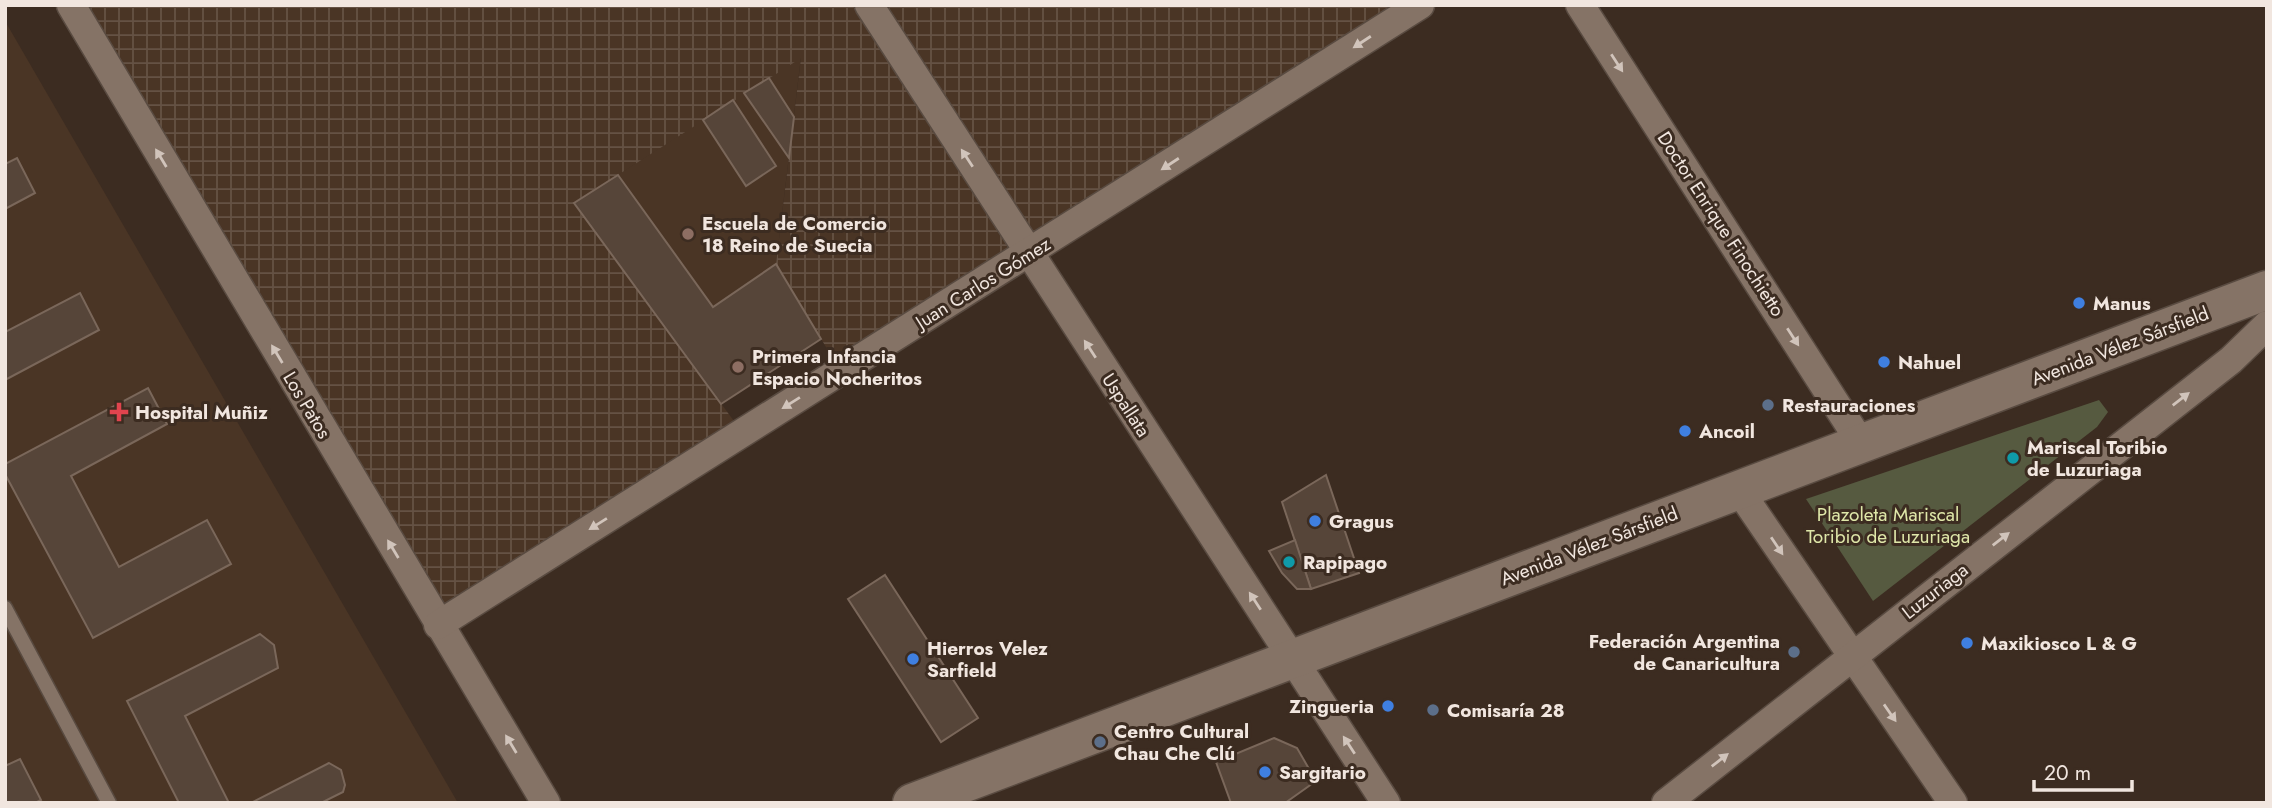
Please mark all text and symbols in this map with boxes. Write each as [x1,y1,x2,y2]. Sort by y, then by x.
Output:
one-way arrow [1353,35,1371,49]
one-way arrow [1611,53,1624,72]
street label: Doctor Enrique Finochietto [1651,126,1791,322]
one-way arrow [960,148,973,168]
one-way arrow [155,149,167,168]
one-way arrow [1161,158,1180,171]
place label: Escuela de Comercio 18 Reino de Suecia [702,210,887,259]
marker: Escuela de Comercio 18 Reino de Suecia [680,226,696,242]
street label: Juan Carlos Gómez [908,231,1056,337]
place label: Manus [2093,290,2151,317]
marker: Manus [2071,295,2087,311]
street label: Avenida Vélez Sársfield [2027,300,2213,392]
one-way arrow [1786,327,1799,346]
one-way arrow [1083,340,1097,358]
place label: Primera Infancia Espacio Nocheritos [752,343,922,392]
one-way arrow [271,344,284,363]
place label: Nahuel [1898,349,1961,376]
marker: Nahuel [1876,354,1892,370]
marker: Primera Infancia Espacio Nocheritos [730,359,746,375]
street label: Los Patos [276,366,338,444]
street label: Uspallata [1095,368,1157,442]
place label: Restauraciones [1782,392,1916,419]
one-way arrow [2171,392,2189,407]
one-way arrow [782,397,801,410]
marker: Restauraciones [1760,397,1776,413]
place label: Hospital Muñiz [135,399,268,426]
marker: Hospital Muñiz [109,402,129,422]
place label: Ancoil [1698,418,1755,445]
marker: Ancoil [1677,423,1693,439]
place label: Mariscal Toribio de Luzuriaga [2027,434,2168,483]
marker: Mariscal Toribio de Luzuriaga [2005,450,2021,466]
street label: Avenida Vélez Sársfield [1496,500,1682,592]
park label: Plazoleta Mariscal Toribio de Luzuriaga [1806,501,1970,550]
place label: Gragus [1329,508,1394,535]
marker: Gragus [1307,513,1323,529]
one-way arrow [589,517,608,530]
one-way arrow [1992,532,2010,547]
one-way arrow [1770,537,1783,556]
one-way arrow [387,540,400,559]
place label: Rapipago [1303,549,1387,576]
marker: Rapipago [1281,554,1297,570]
street label: Luzuriaga [1896,557,1974,625]
one-way arrow [1248,592,1262,610]
place label: Federación Argentina de Canaricultura [1589,628,1780,677]
place label: Maxikiosco L & G [1981,630,2137,657]
place label: Hierros Velez Sarfield [927,635,1048,684]
marker: Maxikiosco L & G [1959,635,1975,651]
marker: Federación Argentina de Canaricultura [1786,644,1802,660]
marker: Hierros Velez Sarfield [905,651,921,667]
place label: Zingueria [1289,693,1374,720]
place label: Comisaría 28 [1447,697,1565,724]
marker: Zingueria [1380,698,1396,714]
marker: Comisaría 28 [1425,702,1441,718]
one-way arrow [1883,703,1896,722]
place label: Centro Cultural Chau Che Clú [1114,718,1249,767]
marker: Centro Cultural Chau Che Clú [1092,734,1108,750]
one-way arrow [504,735,517,754]
one-way arrow [1342,736,1355,755]
scale bar [2034,748,2132,792]
one-way arrow [1710,753,1728,768]
text: 20 m [2044,758,2091,788]
place label: Sargitario [1279,759,1366,786]
marker: Sargitario [1257,764,1273,780]

